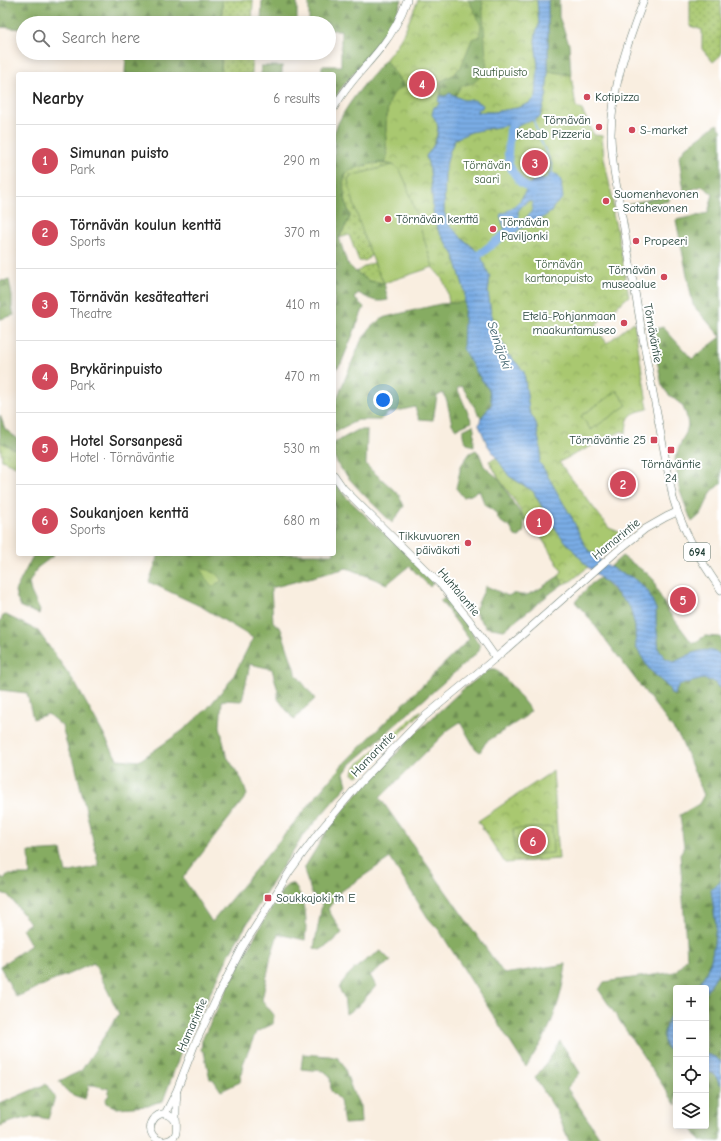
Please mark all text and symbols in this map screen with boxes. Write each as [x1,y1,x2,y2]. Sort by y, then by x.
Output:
search box [16,16,336,60]
icon: search [30,27,52,49]
text: Search here [62,29,140,47]
park label: Ruutipuisto [472,65,528,79]
pin: 4 [409,69,435,99]
text: Nearby [32,89,83,108]
place label: Kotipizza [595,90,640,104]
text: 6 results [273,91,320,106]
marker: Kotipizza [582,92,592,102]
place label: Törnävän Kebab Pizzeria [516,113,591,141]
marker: Törnävän Kebab Pizzeria [594,122,604,132]
place label: S-market [640,123,688,137]
marker: S-market [627,125,637,135]
text: Simunan puisto [70,144,169,162]
pin: 3 [522,148,548,178]
text: 1 [42,153,48,168]
text: 290 m [283,153,320,168]
park label: Törnävän saari [463,158,511,186]
text: Park [70,162,95,177]
place label: Suomenhevonen - Sotahevonen [614,187,699,215]
marker: Suomenhevonen - Sotahevonen [601,196,611,206]
place label: Törnävän kenttä [396,212,479,226]
marker: Törnävän kenttä [383,214,393,224]
place label: Törnävän Paviljonki [501,215,549,243]
text: Törnävän koulun kenttä [70,216,221,234]
marker: Törnävän Paviljonki [488,224,498,234]
text: 2 [42,225,48,240]
text: 370 m [284,225,320,240]
text: Sports [70,234,105,249]
place label: Propeeri [644,234,688,248]
marker: Propeeri [631,236,641,246]
park label: Törnävän kartanopuisto [525,257,593,285]
place label: Törnävän museoalue [602,263,656,291]
marker: Törnävän museoalue [659,272,669,282]
text: Törnävän kesäteatteri [70,288,209,306]
text: 3 [42,297,48,312]
text: 410 m [286,297,320,312]
street label: Törnäväntie [641,302,665,364]
text: Theatre [70,306,112,321]
place label: Etelä-Pohjanmaan maakuntamuseo [522,309,616,337]
marker: Etelä-Pohjanmaan maakuntamuseo [619,318,629,328]
water label: Seinäjoki [484,319,515,372]
text: Brykärinpuisto [70,360,163,378]
text: 4 [42,369,48,384]
text: 470 m [285,369,320,384]
text: Park [70,378,95,393]
your location [373,390,393,410]
text: Hotel Sorsanpesä [70,432,183,450]
place label: Törnäväntie 25 [569,433,646,447]
marker: Törnäväntie 25 [649,435,659,445]
text: 5 [42,441,48,456]
text: 530 m [283,441,320,456]
marker: Törnäväntie 24 [666,445,676,455]
text: Hotel · Törnäväntie [70,450,175,465]
place label: Törnäväntie 24 [641,457,701,485]
pin: 2 [610,469,636,499]
text: Soukanjoen kenttä [70,504,189,522]
pin: 1 [526,507,552,537]
text: 6 [42,513,48,528]
text: 680 m [283,513,320,528]
street label: Hamarintie [589,516,643,562]
text: Sports [70,522,105,537]
place label: Tikkuvuoren päiväkoti [399,529,460,557]
marker: Tikkuvuoren päiväkoti [463,538,473,548]
road number: 694 [684,543,710,561]
street label: Huhtalantie [435,565,483,619]
pin: 5 [670,585,696,615]
street label: Hamarintie [348,729,398,779]
pin: 6 [520,826,546,856]
place label: Soukkajoki th E [276,891,356,905]
marker: Soukkajoki th E [263,893,273,903]
map controls [673,985,709,1129]
button: + [673,985,709,1021]
street label: Hamarintie [174,996,210,1054]
button: − [673,1021,709,1057]
button: locate [673,1057,709,1093]
button: layers [673,1093,709,1129]

